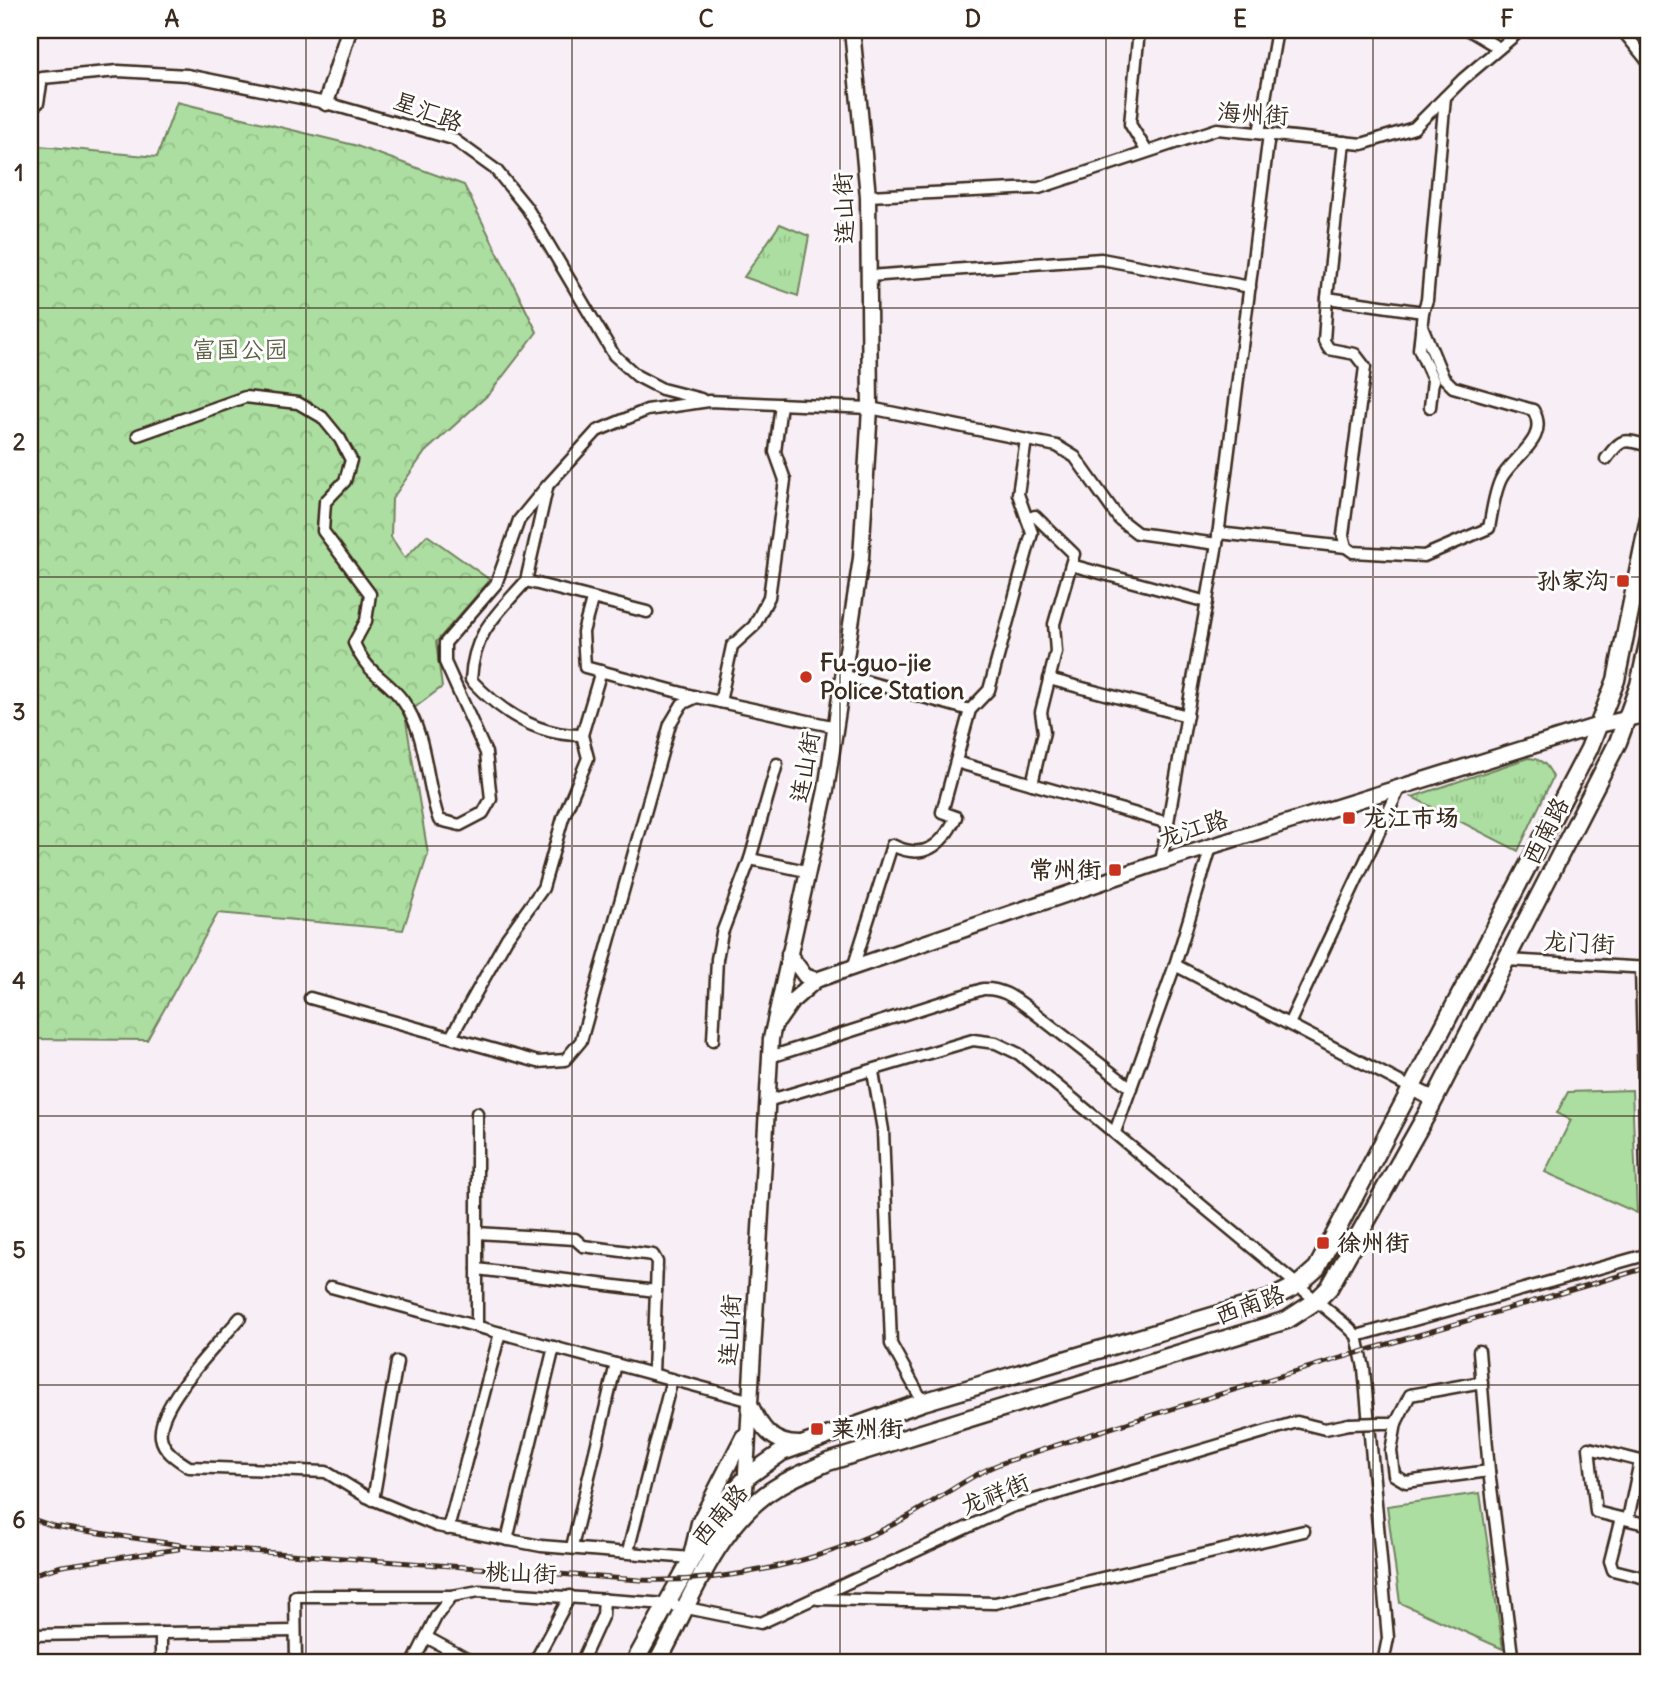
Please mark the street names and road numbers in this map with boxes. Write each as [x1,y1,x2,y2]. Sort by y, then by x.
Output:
street label: 星汇路 [389,85,467,137]
street label: 海州街 [1216,96,1290,130]
street label: 连山街 [827,172,859,245]
street label: 连山街 [783,729,825,805]
street label: 西南路 [1515,792,1575,869]
street label: 龙江路 [1154,803,1232,853]
street label: 龙门街 [1542,925,1616,959]
street label: 西南路 [1211,1278,1289,1330]
street label: 连山街 [712,1293,746,1367]
street label: 龙祥街 [956,1466,1034,1520]
street label: 西南路 [685,1477,754,1552]
street label: 桃山街 [485,1556,558,1588]

